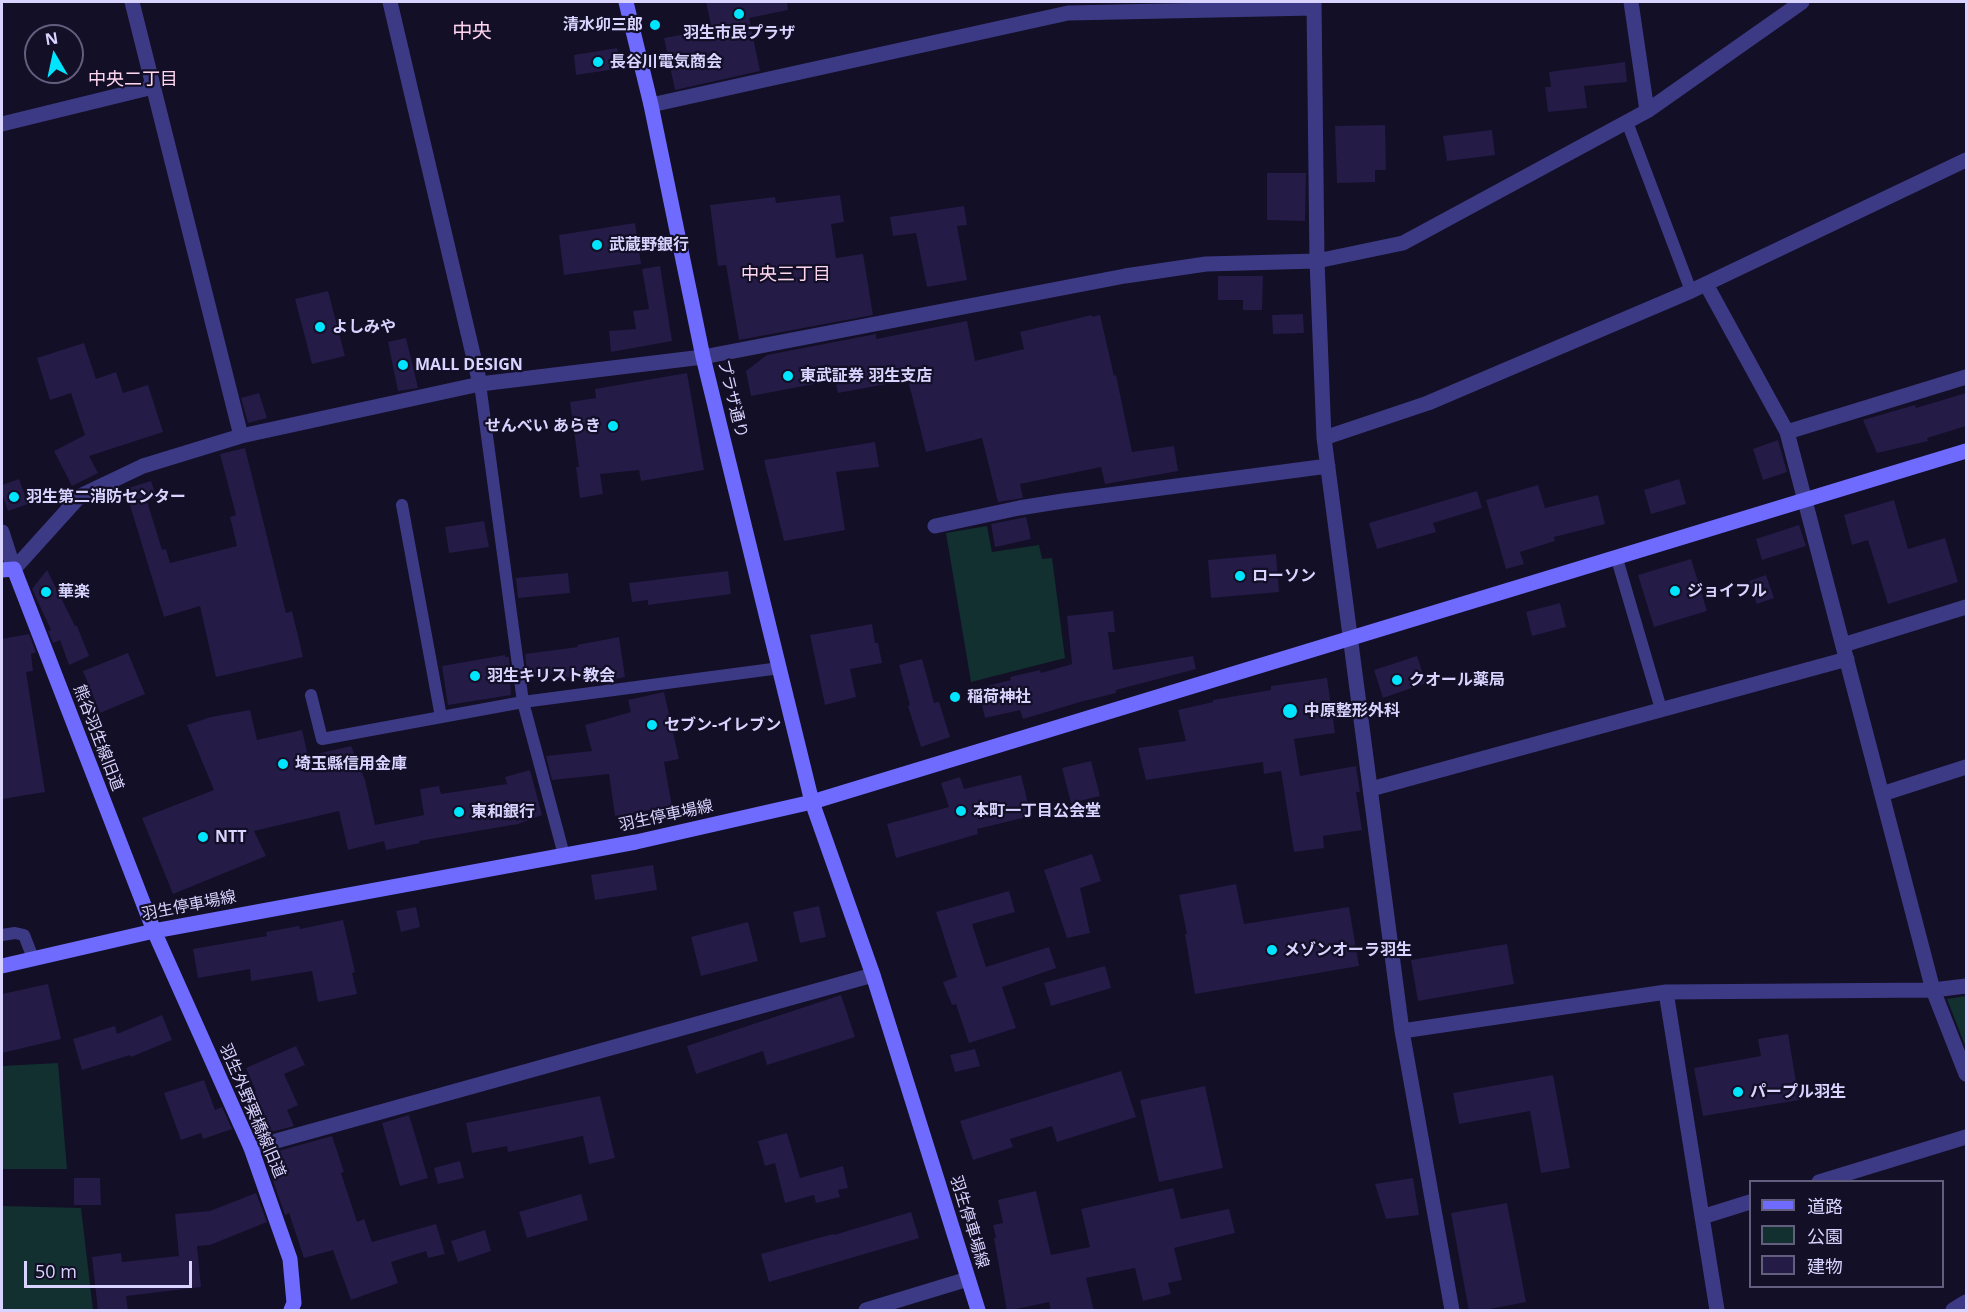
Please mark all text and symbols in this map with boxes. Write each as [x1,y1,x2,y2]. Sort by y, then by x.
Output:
marker: 羽生市民プラザ [732,7,746,21]
place label: 清水卯三郎 [563,15,643,35]
marker: 清水卯三郎 [648,18,662,32]
district label: 中央 [452,20,492,44]
place label: 羽生市民プラザ [683,23,795,43]
north arrow [24,24,84,84]
text: N [43,26,60,50]
place label: 長谷川電気商会 [610,52,722,72]
marker: 長谷川電気商会 [591,55,605,69]
district label: 中央二丁目 [88,69,178,91]
place label: 武蔵野銀行 [609,235,689,255]
marker: 武蔵野銀行 [590,238,604,252]
district label: 中央三丁目 [741,264,831,286]
place label: よしみや [332,317,396,337]
marker: よしみや [313,320,327,334]
place label: MALL DESIGN [415,355,523,375]
marker: MALL DESIGN [396,358,410,372]
street label: プラザ通り [713,358,751,440]
place label: 東武証券 羽生支店 [800,366,932,386]
marker: 東武証券 羽生支店 [781,369,795,383]
place label: せんべい あらき [485,416,601,436]
marker: せんべい あらき [606,419,620,433]
place label: 羽生第二消防センター [26,487,186,507]
marker: 羽生第二消防センター [7,490,21,504]
place label: ローソン [1252,566,1316,586]
marker: ローソン [1233,569,1247,583]
place label: ジョイフル [1687,581,1767,601]
place label: 華楽 [58,582,90,602]
marker: ジョイフル [1668,584,1682,598]
marker: 華楽 [39,585,53,599]
place label: 羽生キリスト教会 [487,666,615,686]
marker: 羽生キリスト教会 [468,669,482,683]
place label: クオール薬局 [1409,670,1505,690]
marker: クオール薬局 [1390,673,1404,687]
street label: 熊谷羽生線旧道 [69,682,127,794]
place label: 稲荷神社 [967,687,1031,707]
marker: 稲荷神社 [948,690,962,704]
place label: 中原整形外科 [1304,701,1400,721]
marker: 中原整形外科 [1281,702,1299,720]
place label: セブン-イレブン [664,715,781,735]
marker: セブン-イレブン [645,718,659,732]
place label: 埼玉縣信用金庫 [295,754,407,774]
marker: 埼玉縣信用金庫 [276,757,290,771]
street label: 羽生停車場線 [617,797,715,835]
place label: 本町一丁目公会堂 [973,801,1101,821]
place label: 東和銀行 [471,802,535,822]
marker: 本町一丁目公会堂 [954,804,968,818]
marker: 東和銀行 [452,805,466,819]
place label: NTT [215,827,247,847]
marker: NTT [196,830,210,844]
street label: 羽生停車場線 [140,887,238,925]
place label: メゾンオーラ羽生 [1284,940,1412,960]
marker: メゾンオーラ羽生 [1265,943,1279,957]
street label: 羽生外野栗橋線旧道 [215,1041,289,1181]
place label: パープル羽生 [1750,1082,1846,1102]
marker: パープル羽生 [1731,1085,1745,1099]
street label: 羽生停車場線 [946,1173,992,1271]
legend [1749,1180,1944,1288]
text: 道路 [1807,1194,1843,1218]
text: 公園 [1807,1224,1843,1248]
scale bar [27,1249,195,1287]
text: 建物 [1807,1254,1843,1278]
text: 50 m [35,1259,77,1283]

